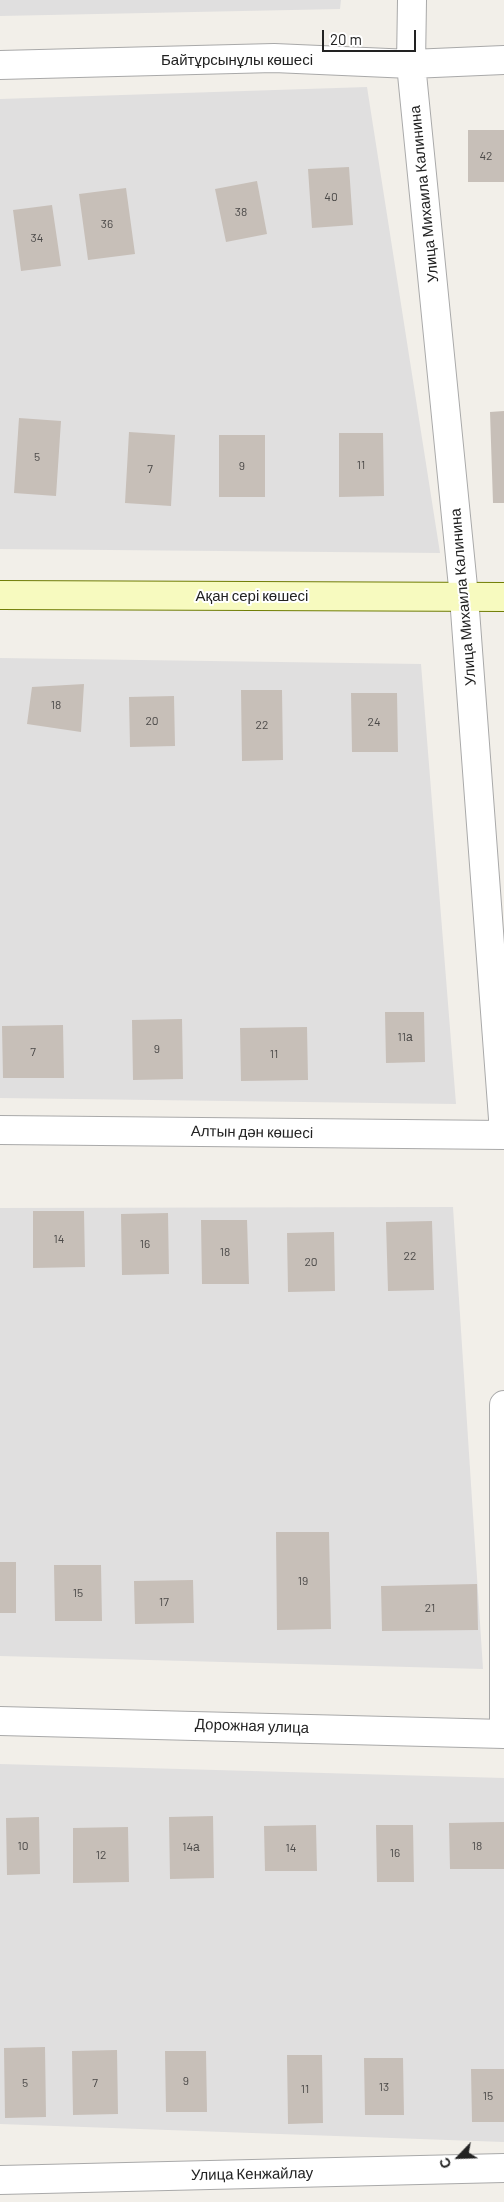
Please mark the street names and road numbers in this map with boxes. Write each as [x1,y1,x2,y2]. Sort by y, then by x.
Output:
street label: Байтұрсынұлы көшесі [161,51,313,69]
street label: Улица Михаила Калинина [406,104,442,284]
street label: Улица Михаила Калинина [446,507,480,687]
street label: Ақан сері көшесі [196,587,308,605]
street label: Алтын дән көшесі [191,1122,313,1142]
street label: Дорожная улица [195,1715,309,1737]
street label: Улица Кенжайлау [191,2164,313,2184]

